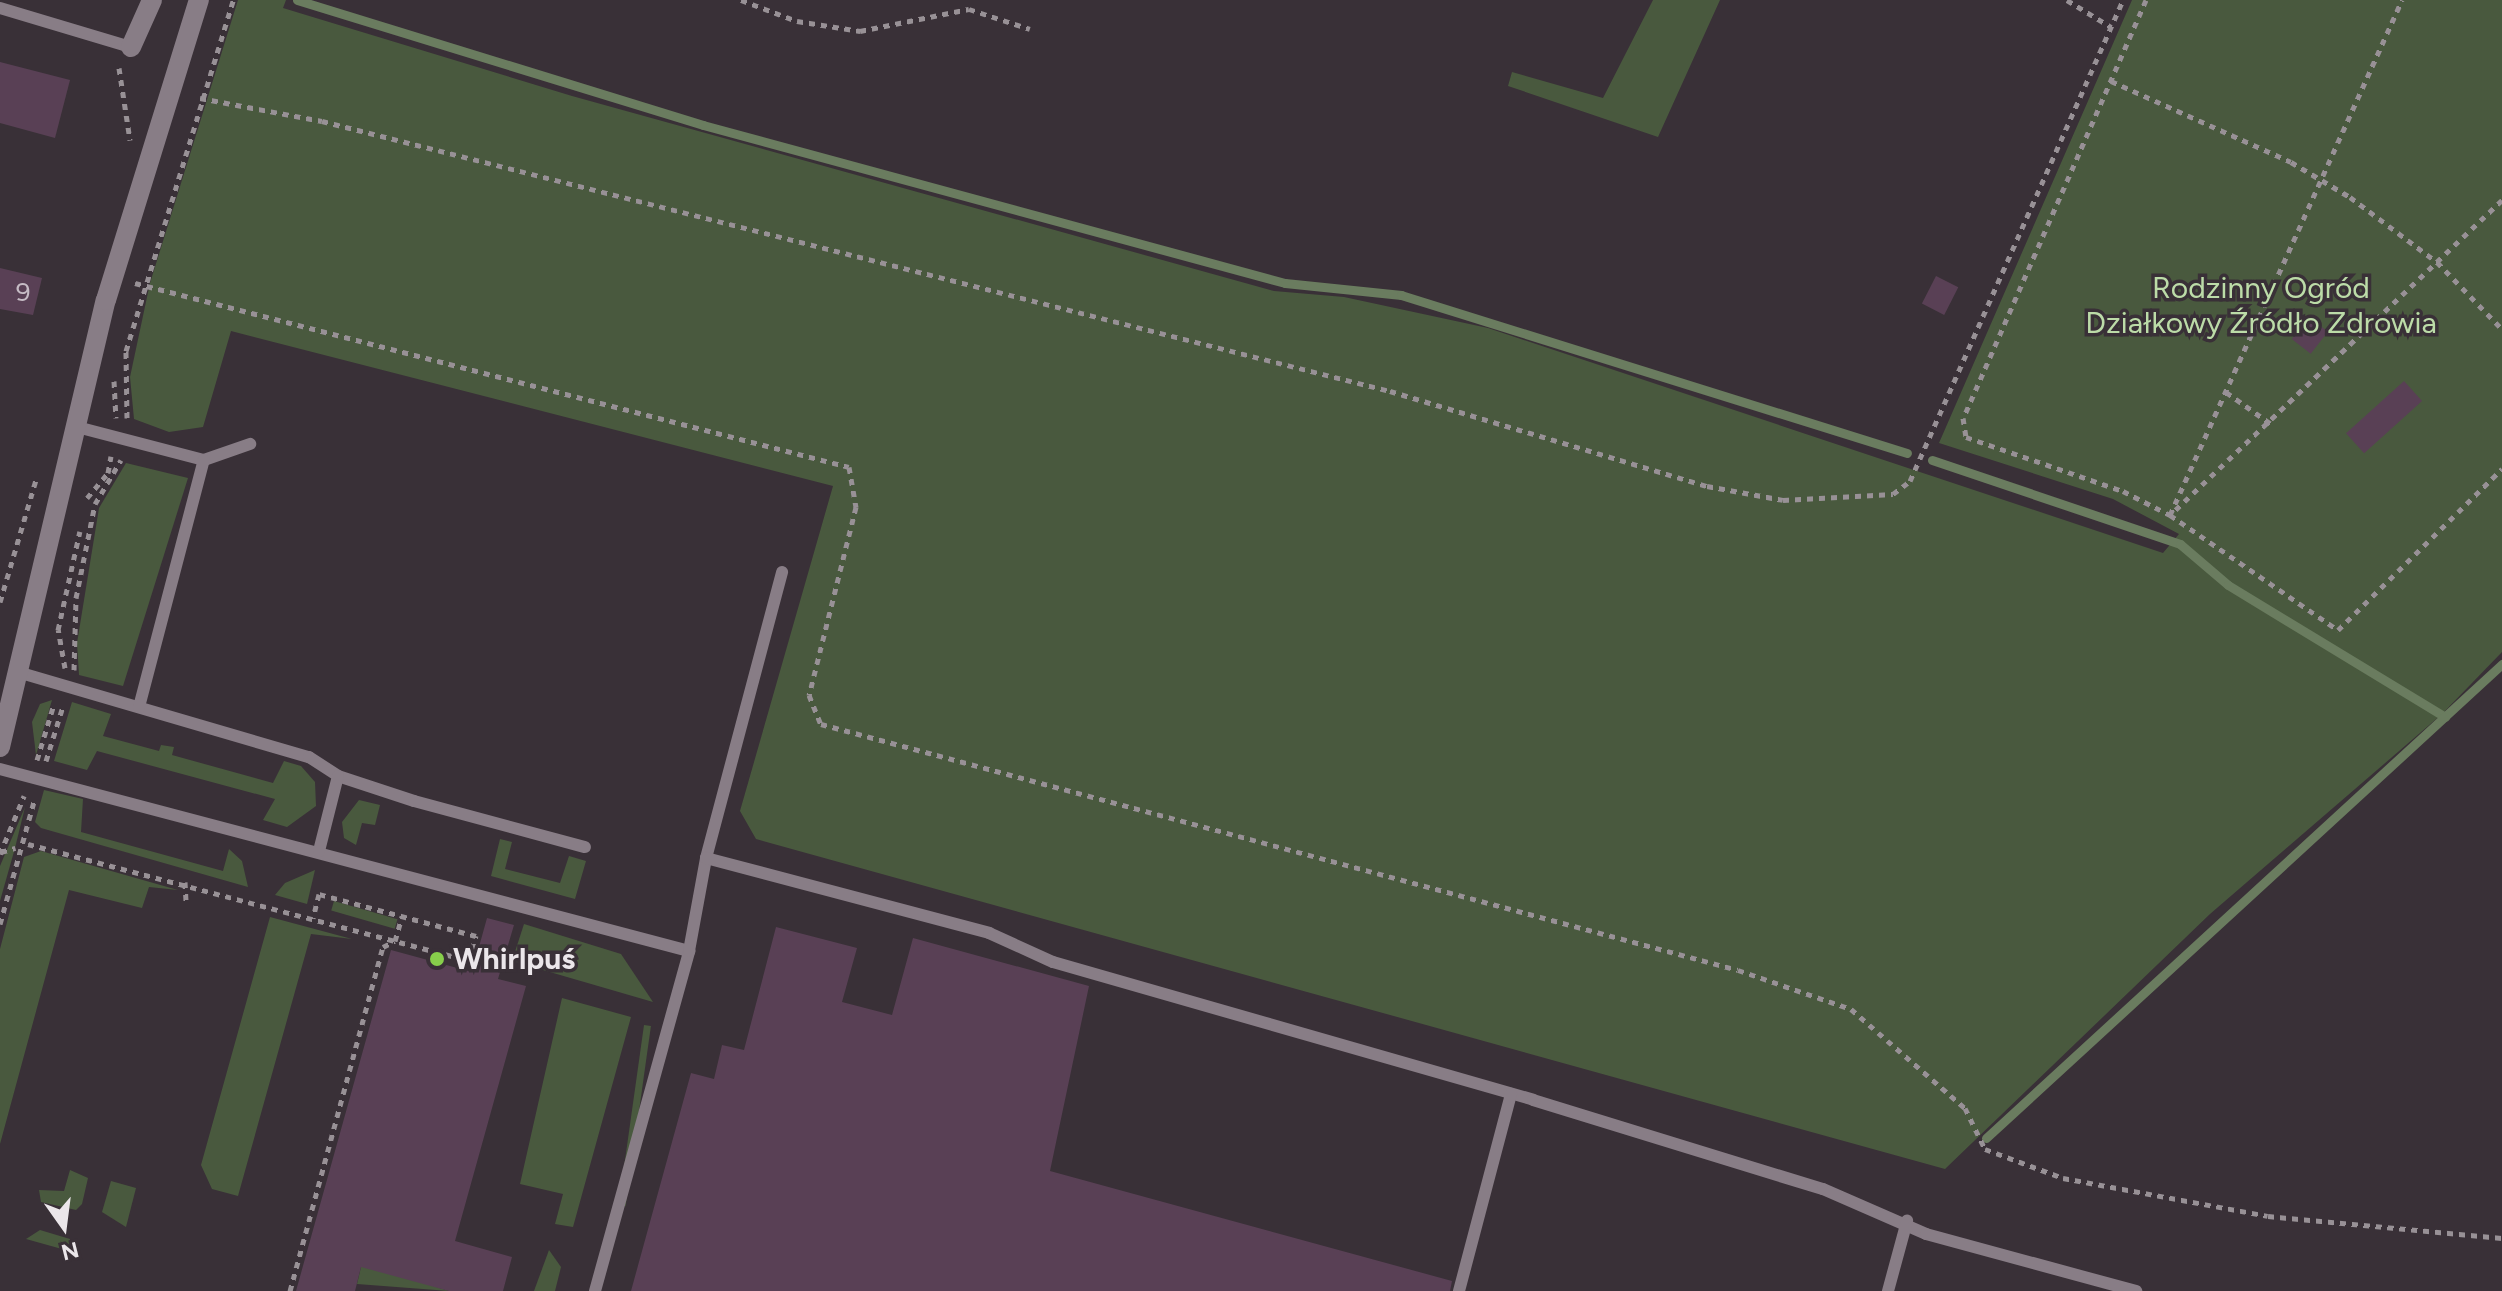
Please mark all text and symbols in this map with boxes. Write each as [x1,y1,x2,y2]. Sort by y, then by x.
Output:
park label: Rodzinny Ogród Działkowy Źródło Zdrowia [2085,270,2437,340]
house number: 9 [16,277,30,309]
place label: Whirlpuś [453,941,576,977]
marker: Whirlpuś [428,950,446,968]
north arrow [24,1187,104,1267]
text: N [58,1236,81,1266]

